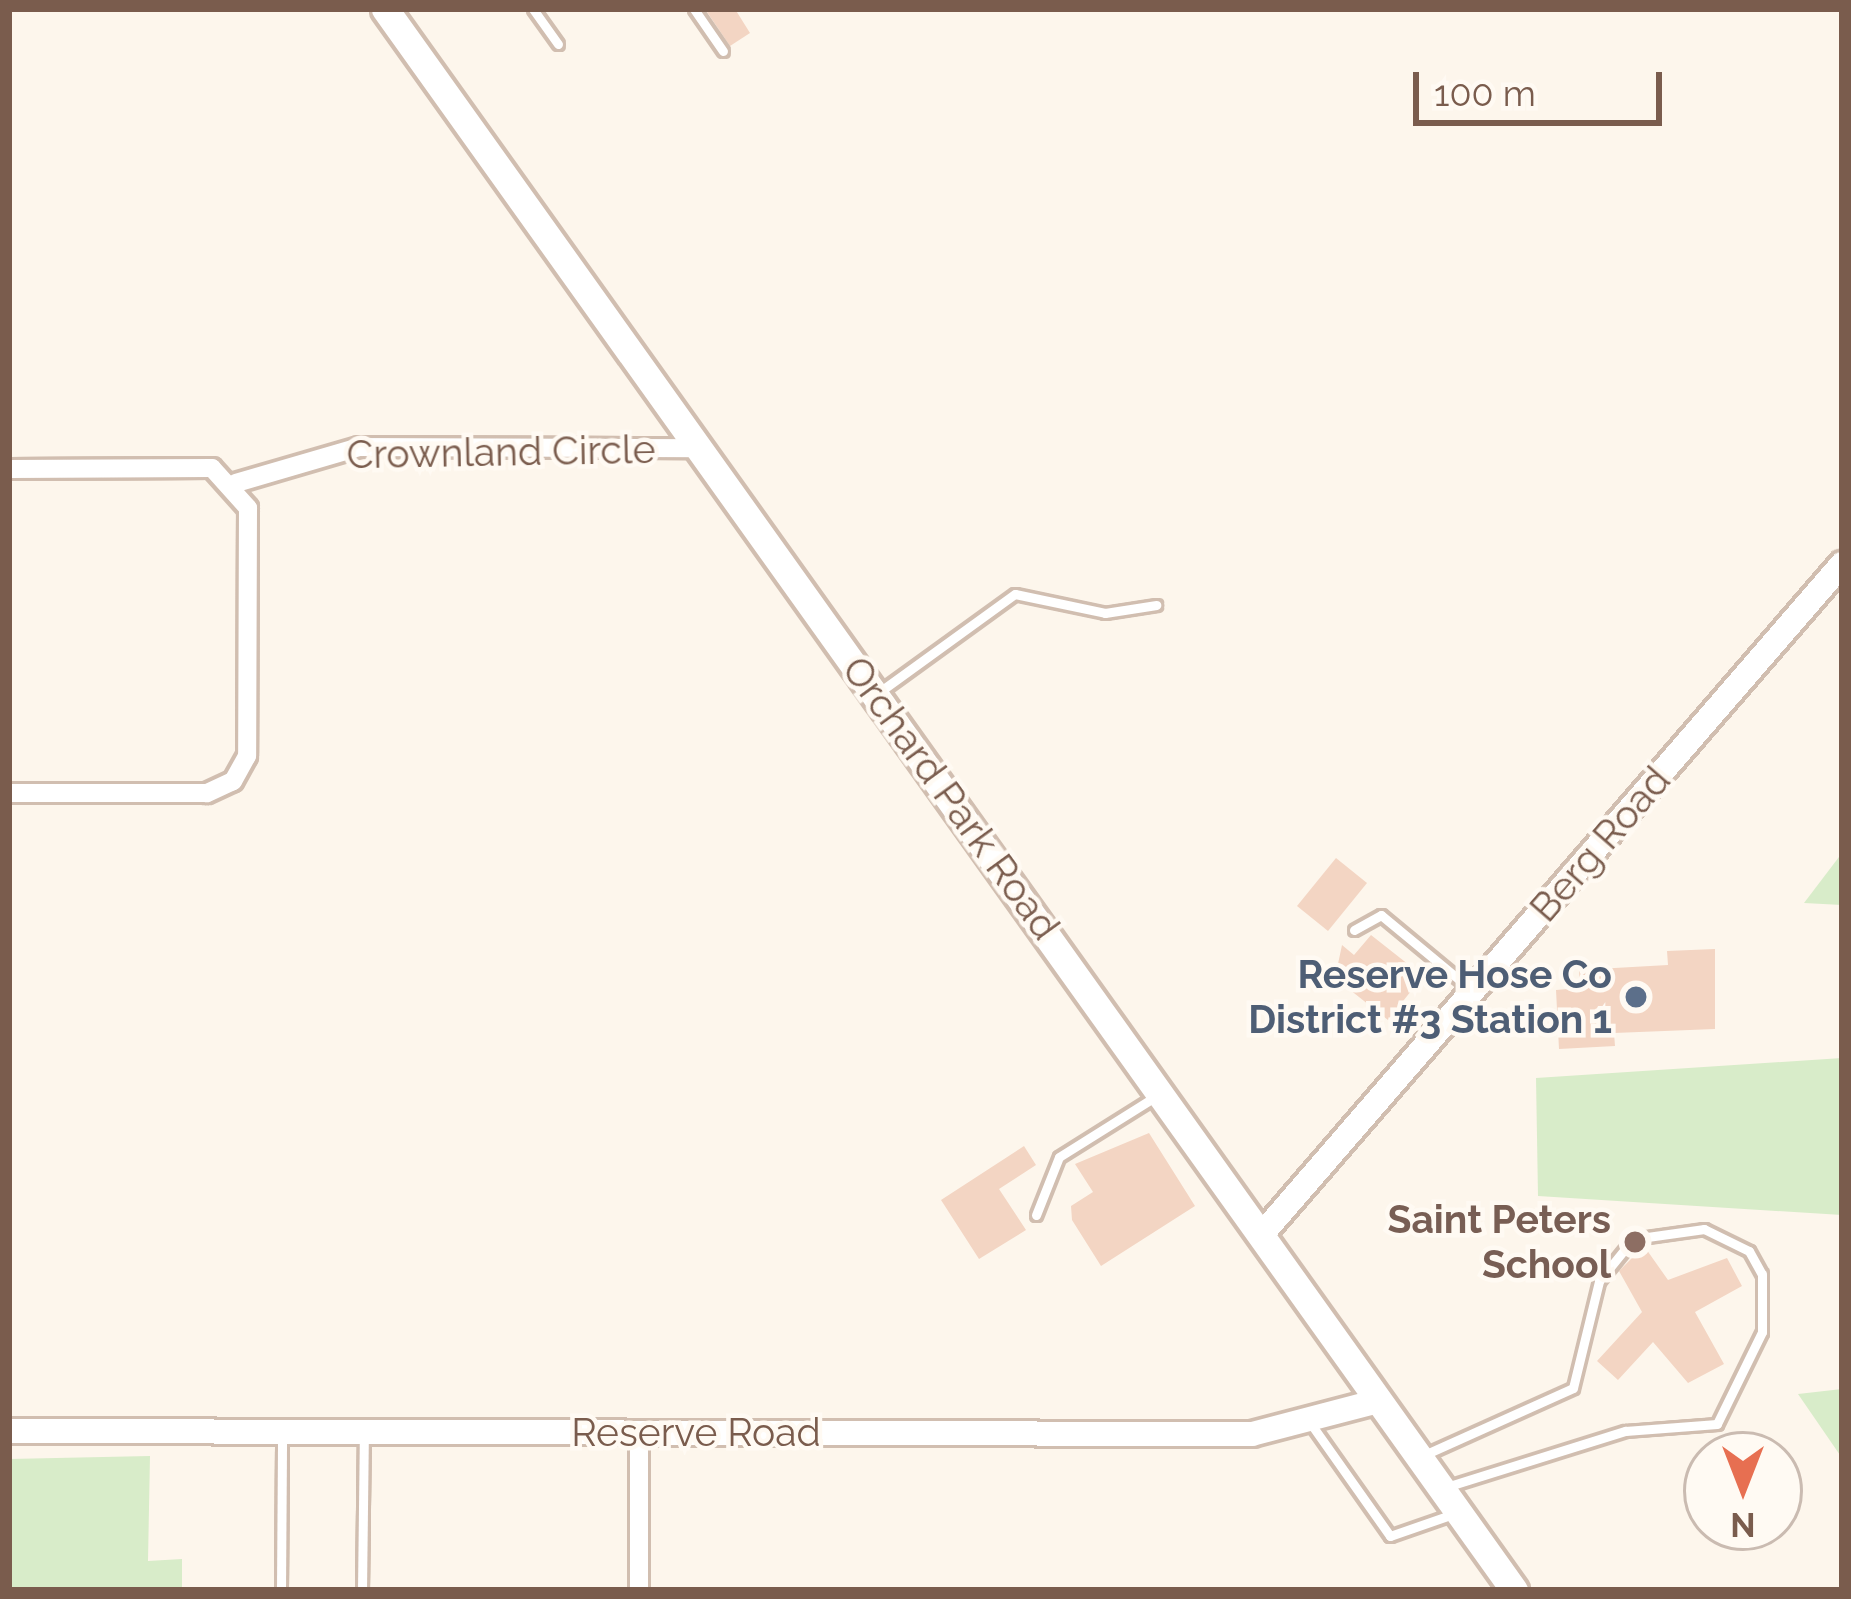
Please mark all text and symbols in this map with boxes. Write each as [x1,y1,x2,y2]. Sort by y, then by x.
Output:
scale bar [1419,48,1668,122]
text: 100 m [1434,72,1536,114]
street label: Crownland Circle [346,426,656,478]
street label: Orchard Park Road [833,647,1069,949]
street label: Berg Road [1520,757,1680,931]
place label: Reserve Hose Co District #3 Station 1 [1248,952,1612,1043]
marker: Reserve Hose Co District #3 Station 1 [1623,984,1649,1010]
place label: Saint Peters School [1388,1197,1611,1288]
marker: Saint Peters School [1622,1229,1648,1255]
street label: Reserve Road [571,1409,821,1455]
north arrow [1683,1431,1803,1551]
text: N [1730,1505,1756,1544]

